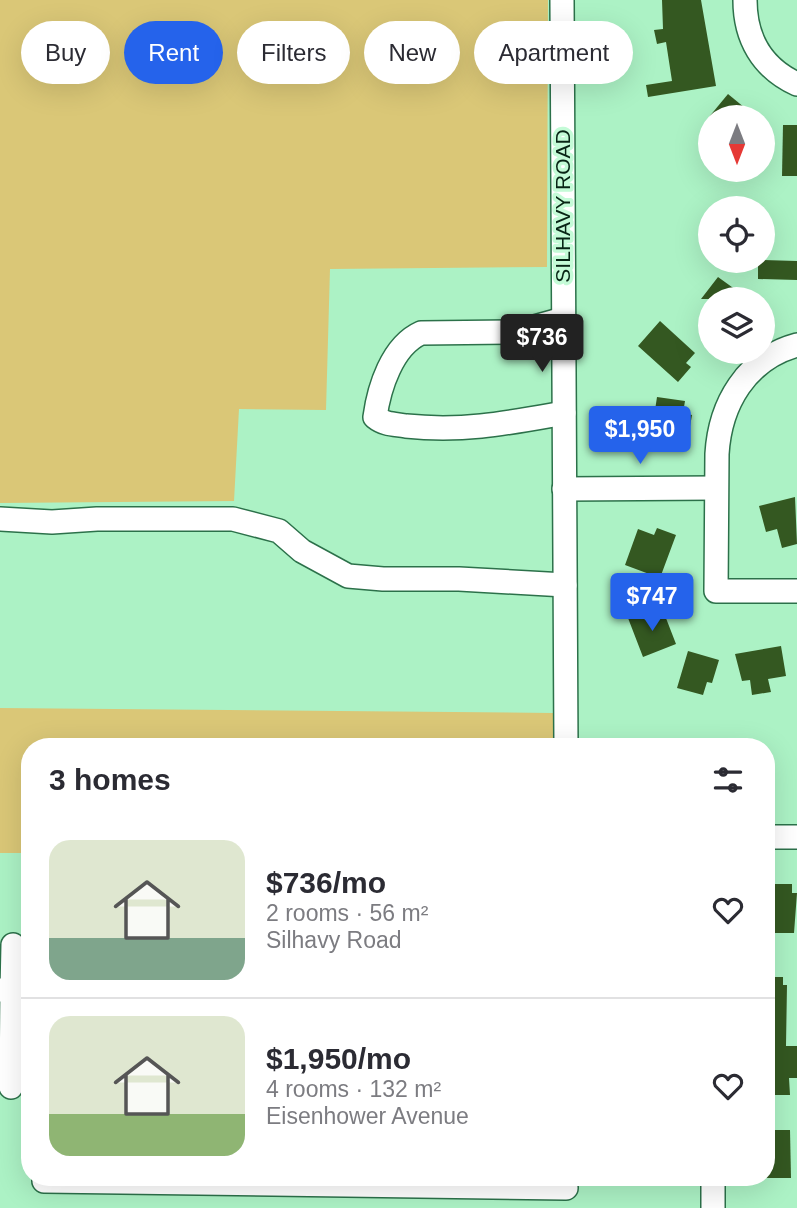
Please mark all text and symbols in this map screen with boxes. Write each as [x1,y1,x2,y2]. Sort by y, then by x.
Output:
chip: Buy [21,21,110,84]
chip: Rent [124,21,223,84]
chip: Filters [237,21,350,84]
chip: New [364,21,460,84]
chip: Apartment [474,21,633,84]
north arrow [698,105,775,182]
map controls [698,105,775,364]
street label: SILHAVY ROAD [551,129,574,283]
button: locate [698,196,775,273]
button: layers [698,287,775,364]
pin: $736 [501,314,583,374]
text: $736 [516,324,568,350]
pin: $1,950 [583,406,697,466]
text: $1,950 [605,416,675,442]
pin: $747 [611,574,693,633]
text: $747 [626,583,678,609]
icon: filters [709,761,747,799]
text: 3 homes [49,763,171,796]
text: $736/mo [266,866,386,899]
icon: home [105,868,189,952]
icon: heart [709,891,747,929]
text: 2 rooms · 56 m² [266,900,428,926]
text: Silhavy Road [266,927,402,953]
text: $1,950/mo [266,1042,411,1075]
icon: home [105,1044,189,1128]
icon: heart [709,1067,747,1105]
text: 4 rooms · 132 m² [266,1076,441,1102]
text: Eisenhower Avenue [266,1103,469,1129]

